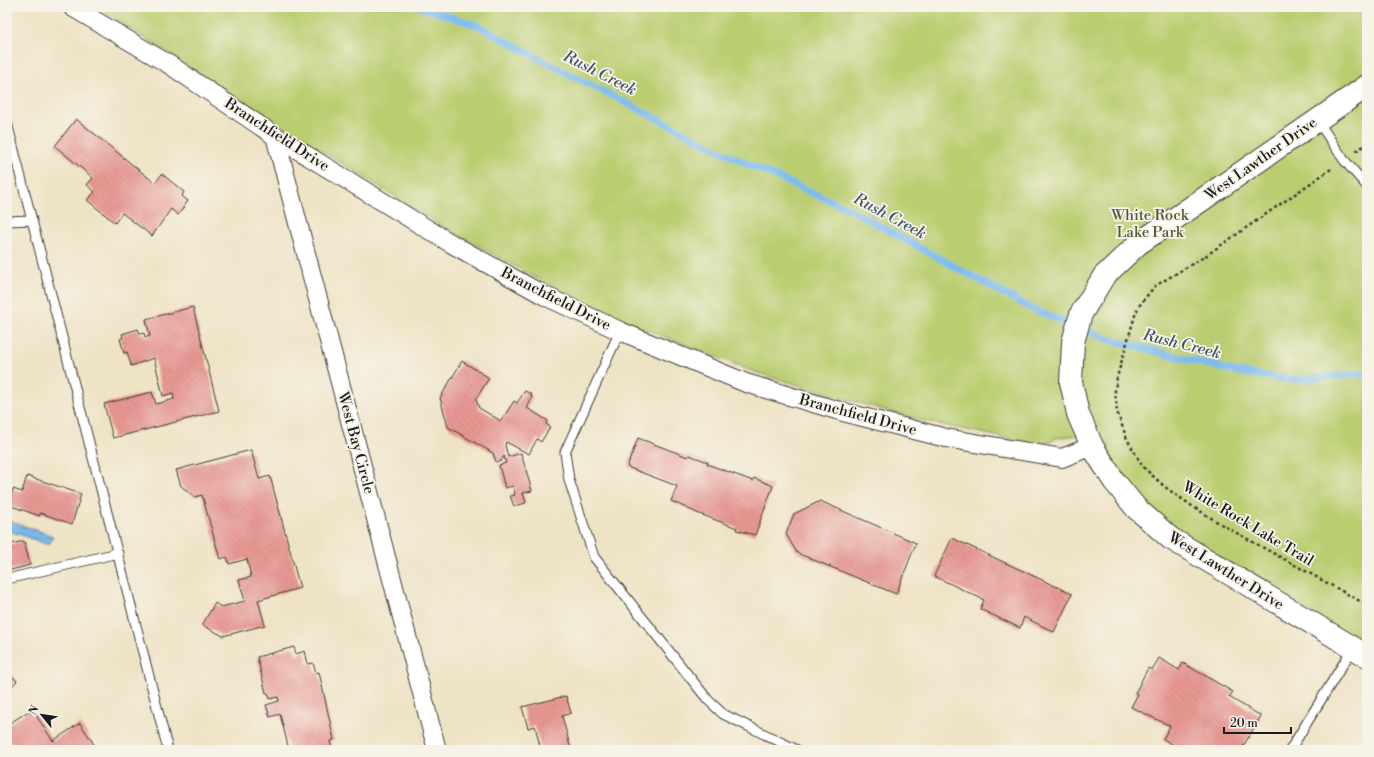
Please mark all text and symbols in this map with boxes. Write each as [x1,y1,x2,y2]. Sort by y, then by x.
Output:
water label: Rush Creek [559,46,640,100]
street label: Branchfield Drive [220,94,333,176]
street label: West Lawther Drive [1200,113,1321,205]
water label: Rush Creek [849,188,930,243]
park label: White Rock Lake Park [1110,206,1190,242]
street label: Branchfield Drive [497,263,614,335]
water label: Rush Creek [1140,324,1223,363]
street label: West Bay Circle [333,389,379,496]
street label: Branchfield Drive [796,390,919,440]
street label: White Rock Lake Trail [1178,477,1317,571]
street label: West Lawther Drive [1164,527,1287,614]
north arrow [22,695,62,735]
text: N [26,703,43,718]
scale bar [1224,709,1291,735]
text: 20 m [1230,716,1258,731]

